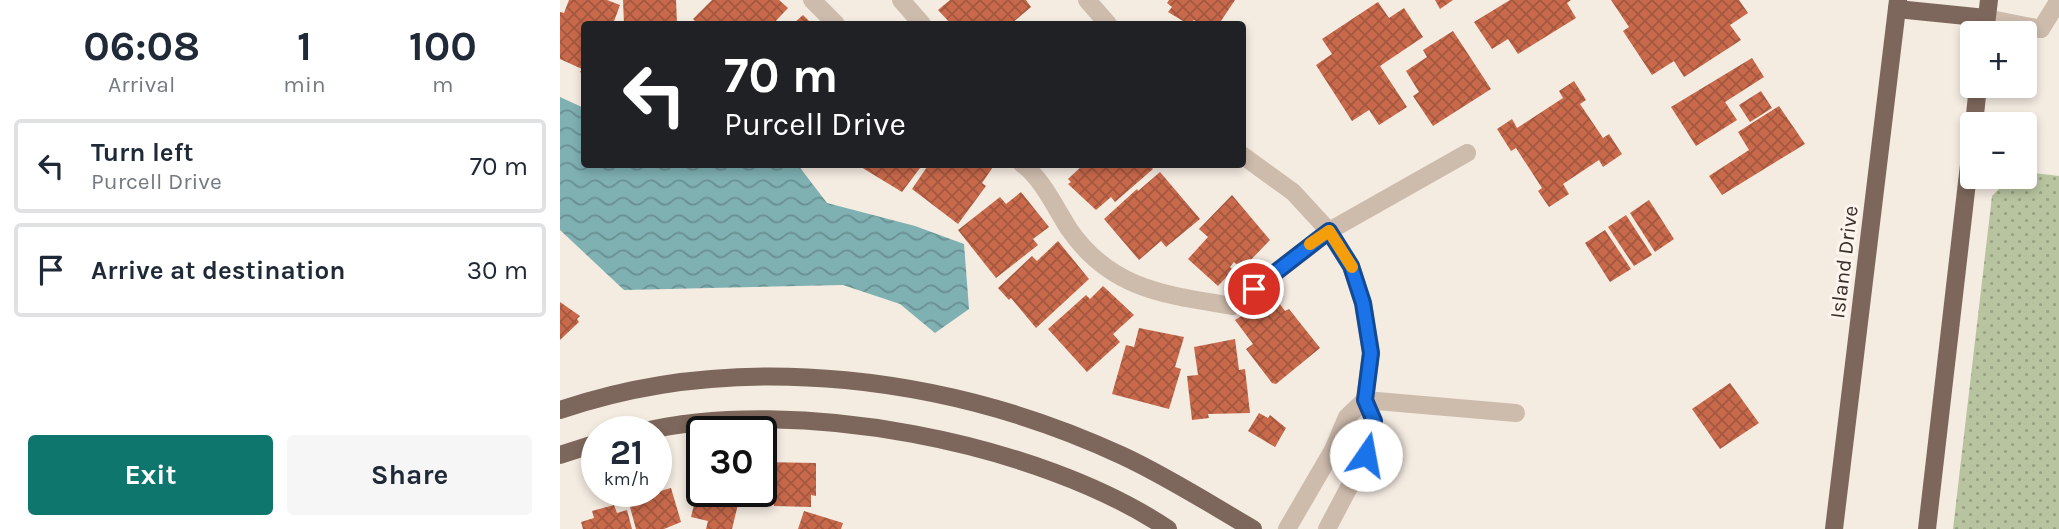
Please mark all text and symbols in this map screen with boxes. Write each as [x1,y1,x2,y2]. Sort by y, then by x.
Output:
text: 06:08 [83,21,200,71]
text: 1 [297,21,312,71]
text: 100 [409,21,477,71]
map controls [1960,21,2037,189]
button: + [1960,21,2037,98]
text: 70 m [724,47,838,104]
icon: left [609,49,700,140]
text: Arrival [108,71,175,98]
text: min [283,71,326,98]
text: m [432,71,454,98]
text: Purcell Drive [724,106,906,143]
button: − [1960,112,2037,189]
text: Turn left [91,137,193,168]
icon: left [32,147,70,185]
text: 70 m [470,151,528,182]
text: Purcell Drive [91,168,222,195]
street label: Island Drive [1825,204,1863,320]
icon: arrive [32,251,70,289]
text: Arrive at destination [91,255,345,286]
text: 30 m [467,255,528,286]
pin [1224,259,1284,319]
icon: arrive [1235,270,1273,308]
speed limit sign: 30 [686,416,777,507]
position arrow [1329,418,1403,492]
text: 21 [610,432,643,473]
button: Exit [28,435,273,515]
button: Share [287,435,532,515]
text: km/h [604,468,649,490]

